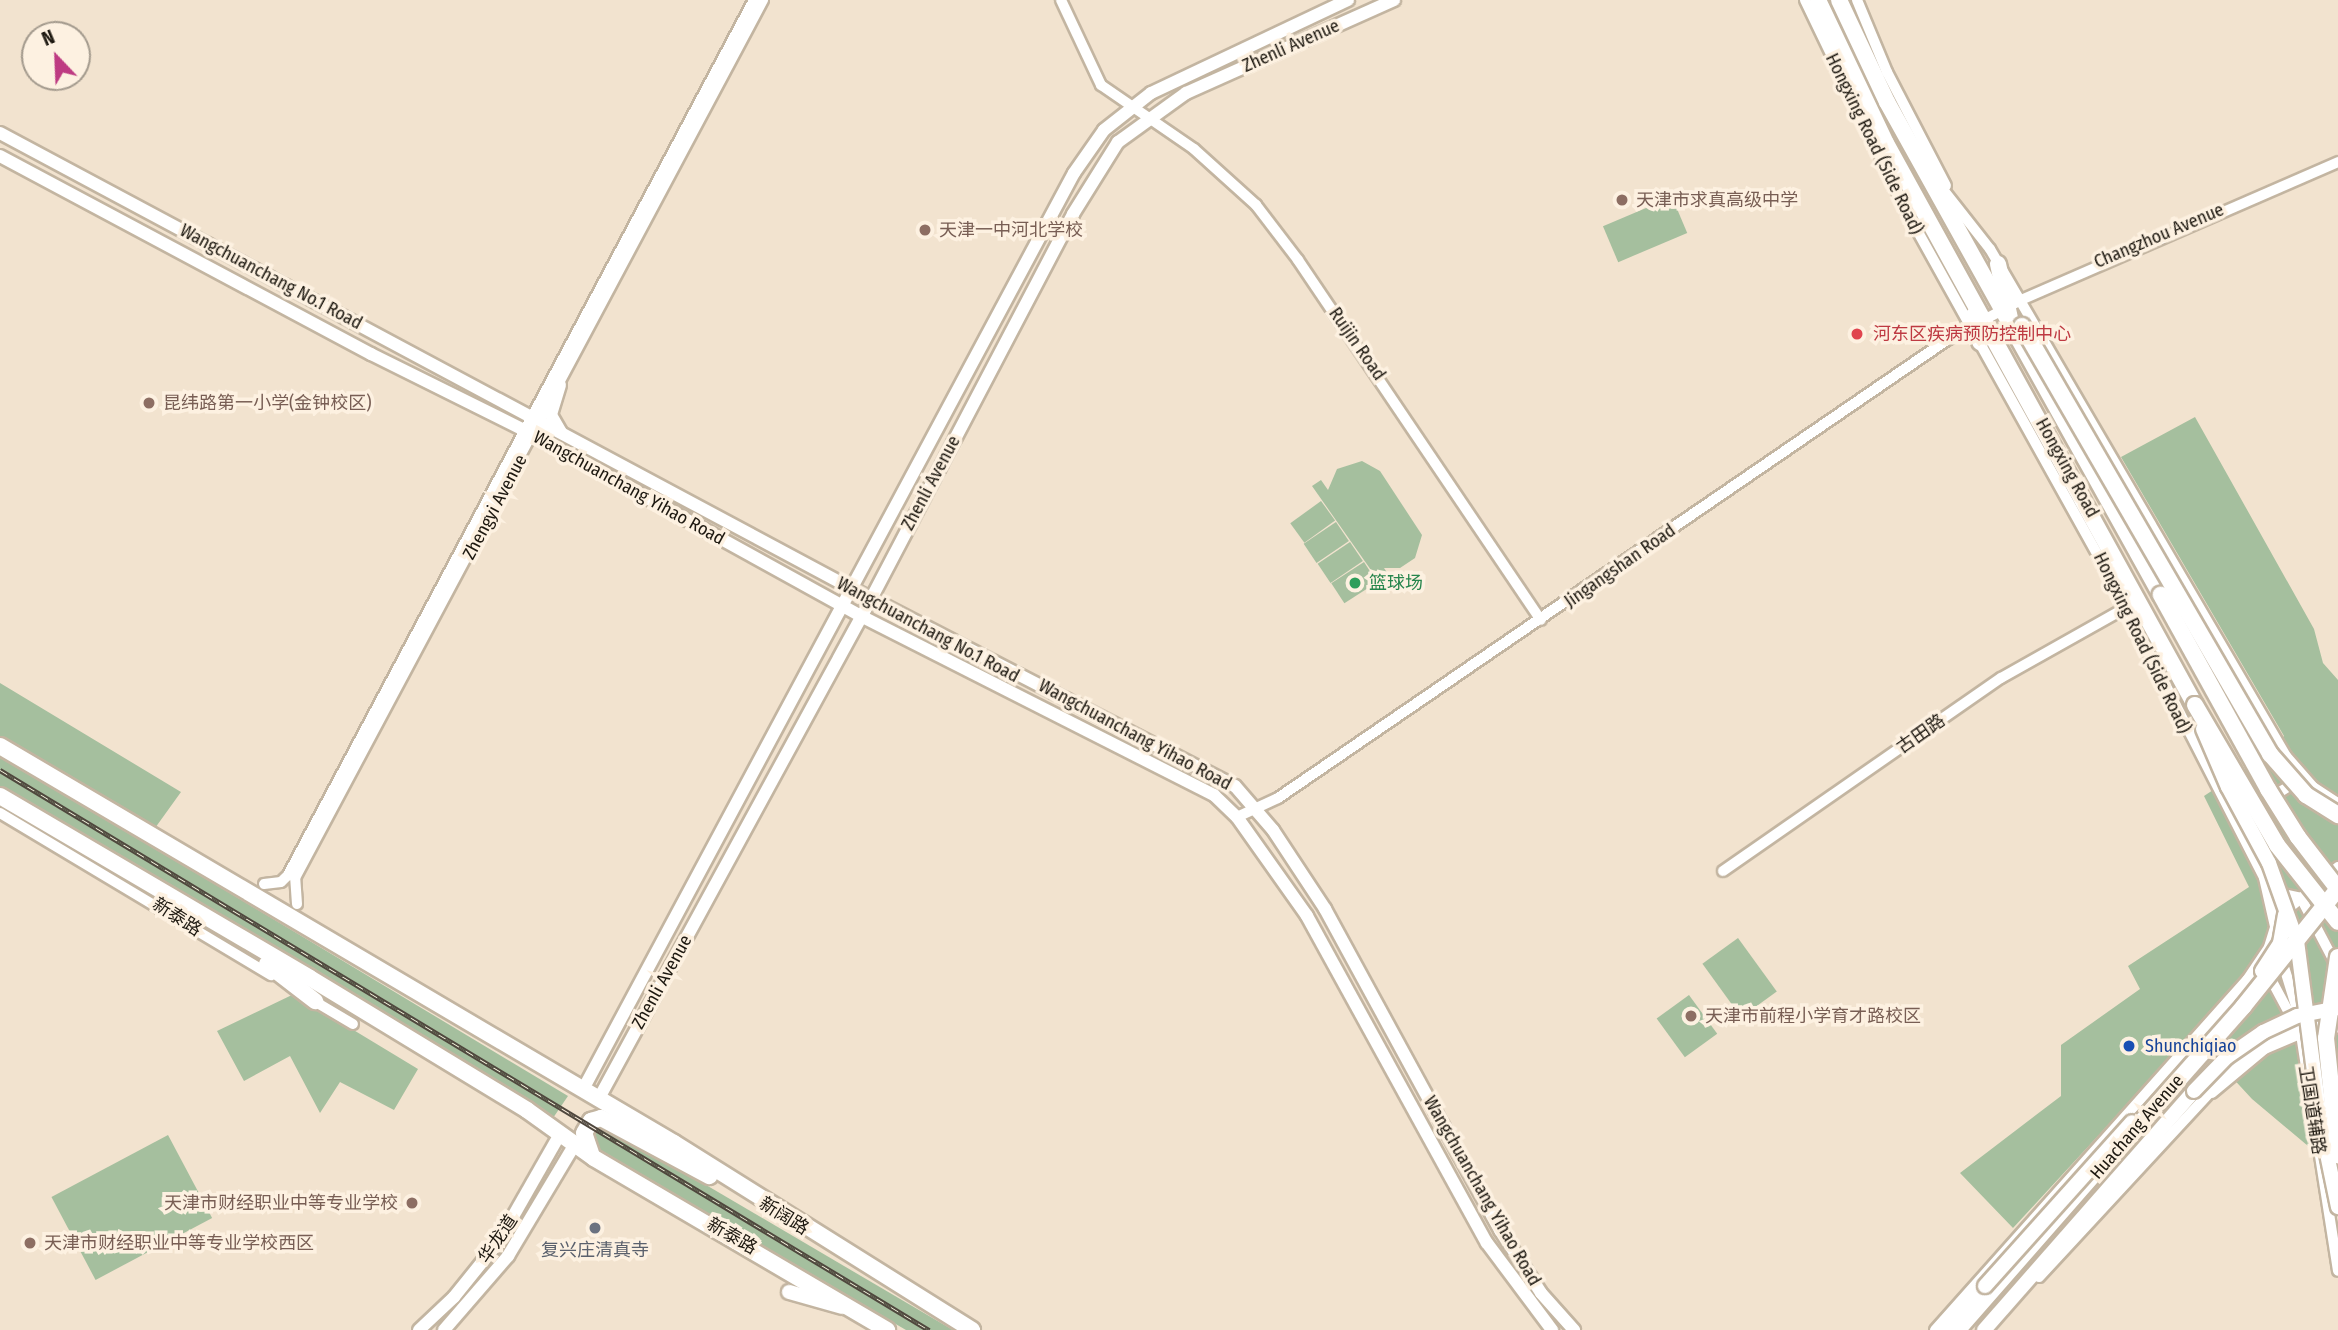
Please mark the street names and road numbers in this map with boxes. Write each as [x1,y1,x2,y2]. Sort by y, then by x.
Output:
street label: Zhenli Avenue [1239,15,1343,77]
street label: Hongxing Road (Side Road) [1821,50,1927,238]
street label: Changzhou Avenue [2091,199,2227,273]
street label: Wangchuanchang No.1 Road [176,220,366,334]
street label: Ruijin Road [1324,303,1390,385]
street label: Hongxing Road [2031,415,2103,521]
street label: Wangchuanchang Yihao Road [530,426,728,550]
street label: Zhenli Avenue [897,432,965,534]
street label: Zhengyi Avenue [458,451,532,563]
street label: Jingangshan Road [1560,520,1680,612]
street label: Hongxing Road (Side Road) [2089,549,2195,737]
street label: Wangchuanchang No.1 Road [833,573,1023,687]
street label: Wangchuanchang Yihao Road [1035,675,1235,795]
street label: 古田路 [1893,710,1949,758]
street label: 新泰路 [148,893,206,941]
street label: Zhenli Avenue [627,931,697,1033]
street label: 卫国道辅路 [2294,1064,2330,1156]
street label: Huachang Avenue [2086,1070,2188,1184]
street label: Wangchuanchang Yihao Road [1419,1092,1545,1290]
street label: 新阔路 [755,1193,813,1239]
street label: 华龙道 [474,1211,522,1267]
street label: 新泰路 [703,1213,761,1259]

